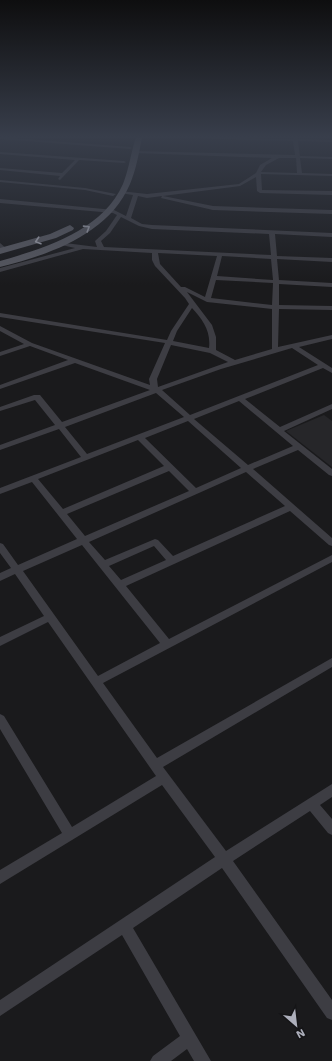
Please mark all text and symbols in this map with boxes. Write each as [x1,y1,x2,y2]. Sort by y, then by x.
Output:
one-way arrow [83,225,90,233]
one-way arrow [35,236,42,244]
north arrow [276,1005,316,1045]
text: N [294,1026,307,1041]

